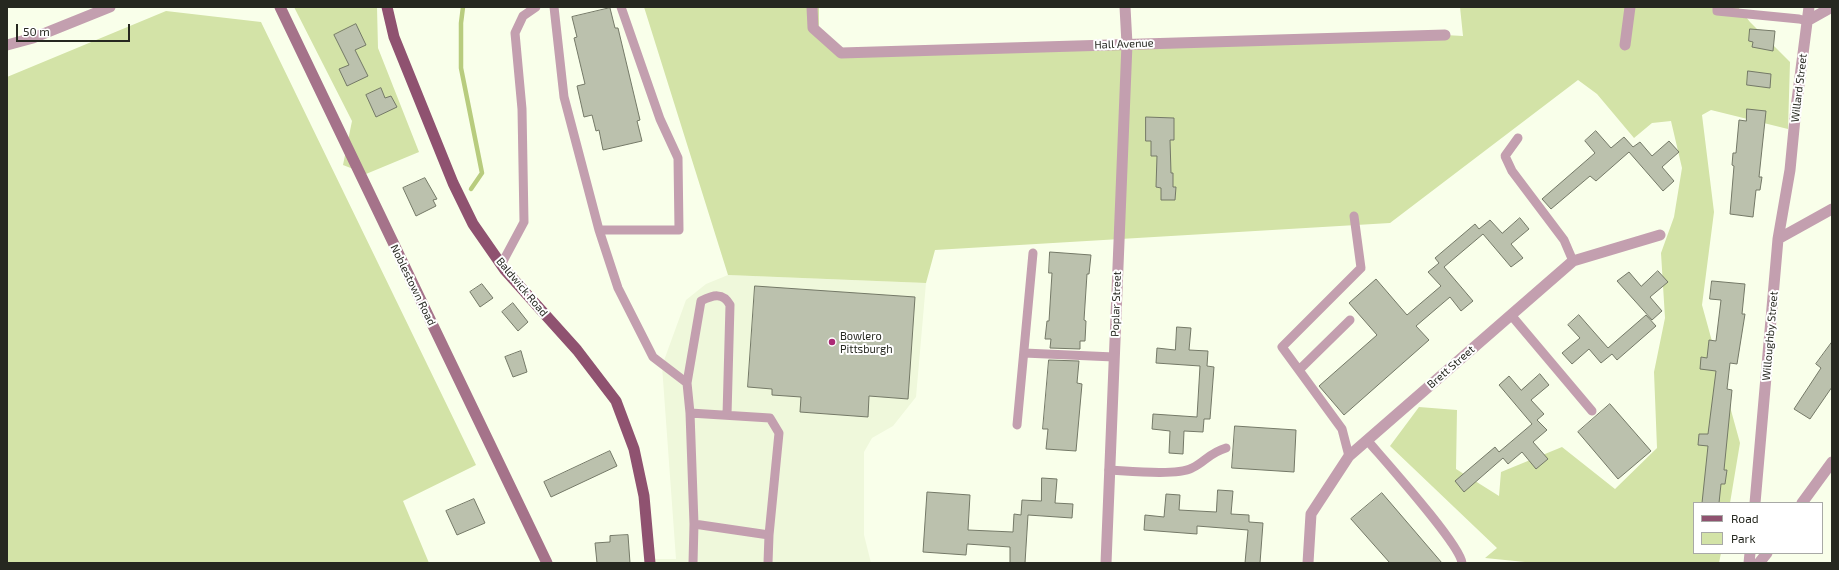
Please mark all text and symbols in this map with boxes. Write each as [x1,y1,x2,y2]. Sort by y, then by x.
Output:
scale bar [18,16,132,42]
text: 50 m [23,24,50,38]
street label: Hall Avenue [1094,36,1154,52]
street label: Willard Street [1788,53,1810,123]
street label: Noblestown Road [388,242,438,328]
street label: Baldwick Road [493,255,551,319]
street label: Poplar Street [1108,271,1124,337]
street label: Willoughby Street [1760,291,1780,381]
place label: Bowlero Pittsburgh [840,329,893,355]
marker: Bowlero Pittsburgh [827,337,837,347]
street label: Brett Street [1425,343,1477,391]
legend [1693,502,1823,554]
text: Road [1731,511,1759,525]
text: Park [1731,531,1756,545]

